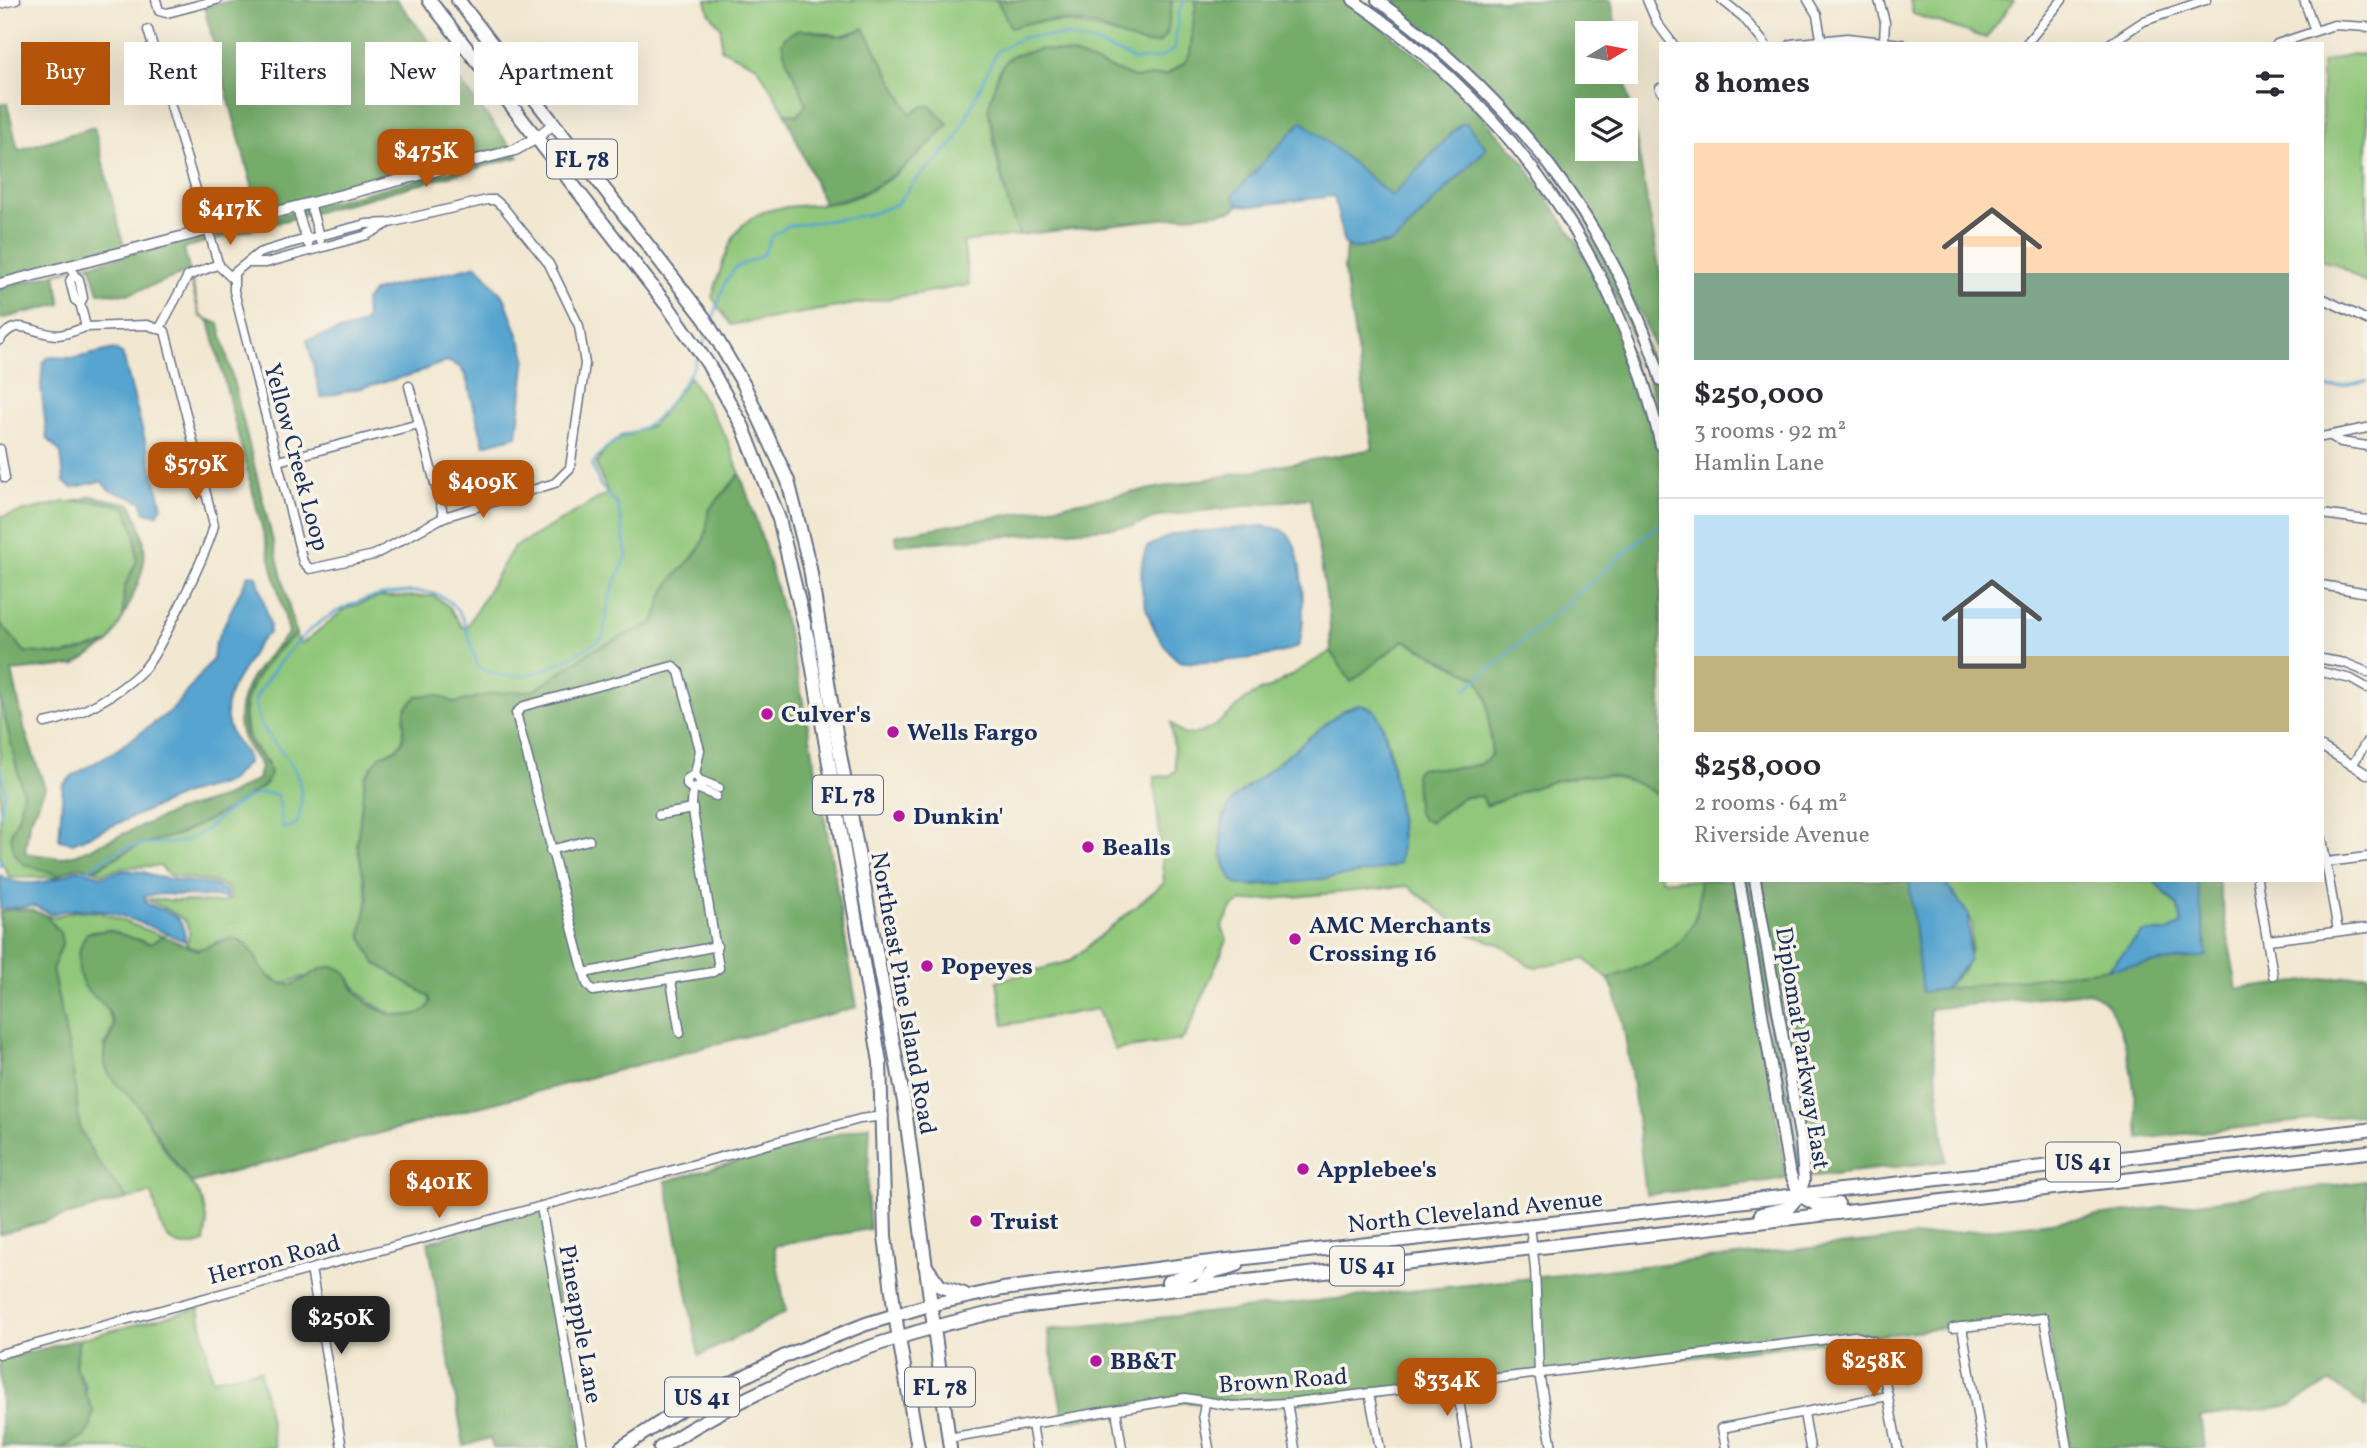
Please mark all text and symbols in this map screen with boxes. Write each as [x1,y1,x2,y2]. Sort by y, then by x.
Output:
north arrow [1575,21,1638,84]
map controls [1575,21,1638,161]
chip: Buy [21,42,110,105]
chip: Rent [124,42,222,105]
chip: Filters [236,42,351,105]
chip: New [365,42,460,105]
chip: Apartment [474,42,638,105]
text: 8 homes [1694,63,1810,105]
icon: filters [2251,65,2289,103]
button: layers [1575,98,1638,161]
pin: $475K [377,130,475,189]
text: $475K [393,136,459,168]
road number: FL 78 [547,140,617,178]
pin: $417K [181,188,279,247]
icon: home [1929,189,2055,315]
text: $417K [198,194,262,226]
street label: Yellow Creek Loop [254,360,336,555]
text: $250,000 [1694,374,1824,416]
text: 3 rooms · 92 m² [1694,416,1846,448]
pin: $579K [147,442,245,502]
text: Hamlin Lane [1694,448,1824,480]
text: $579K [164,449,228,481]
pin: $409K [434,461,532,520]
text: $409K [448,467,518,499]
icon: home [1929,561,2055,687]
place label: Culver's [781,699,871,733]
marker: Culver's [759,706,775,722]
place label: Wells Fargo [907,717,1038,751]
marker: Wells Fargo [885,724,901,740]
text: $258,000 [1694,746,1821,788]
road number: FL 78 [813,776,883,814]
text: 2 rooms · 64 m² [1694,788,1847,820]
place label: Dunkin' [913,801,1004,835]
marker: Dunkin' [891,808,907,824]
text: Riverside Avenue [1694,820,1870,852]
place label: Bealls [1102,832,1171,866]
marker: Bealls [1080,839,1096,855]
street label: Northeast Pine Island Road [860,849,944,1137]
place label: AMC Merchants Crossing 16 [1309,910,1491,972]
street label: Diplomat Parkway East [1765,925,1837,1172]
marker: AMC Merchants Crossing 16 [1287,931,1303,947]
place label: Popeyes [941,951,1033,985]
marker: Popeyes [919,958,935,974]
road number: US 41 [2046,1142,2120,1182]
place label: Applebee's [1317,1154,1437,1188]
pin: $401K [390,1160,488,1220]
marker: Applebee's [1295,1161,1311,1177]
text: $401K [406,1167,472,1199]
street label: North Cleveland Avenue [1346,1183,1604,1243]
place label: Truist [990,1206,1059,1240]
marker: Truist [968,1213,984,1229]
street label: Herron Road [205,1227,344,1295]
street label: Pineapple Lane [548,1242,610,1406]
road number: US 41 [1330,1246,1404,1286]
pin: $250K [292,1296,390,1356]
text: $250K [308,1303,374,1335]
pin: $258K [1825,1340,1923,1399]
place label: BB&T [1110,1346,1177,1380]
text: $258K [1841,1346,1907,1378]
marker: BB&T [1088,1353,1104,1369]
pin: $334K [1398,1358,1496,1418]
street label: Brown Road [1217,1361,1349,1403]
text: $334K [1414,1365,1480,1397]
road number: FL 78 [905,1368,975,1406]
road number: US 41 [665,1378,739,1416]

